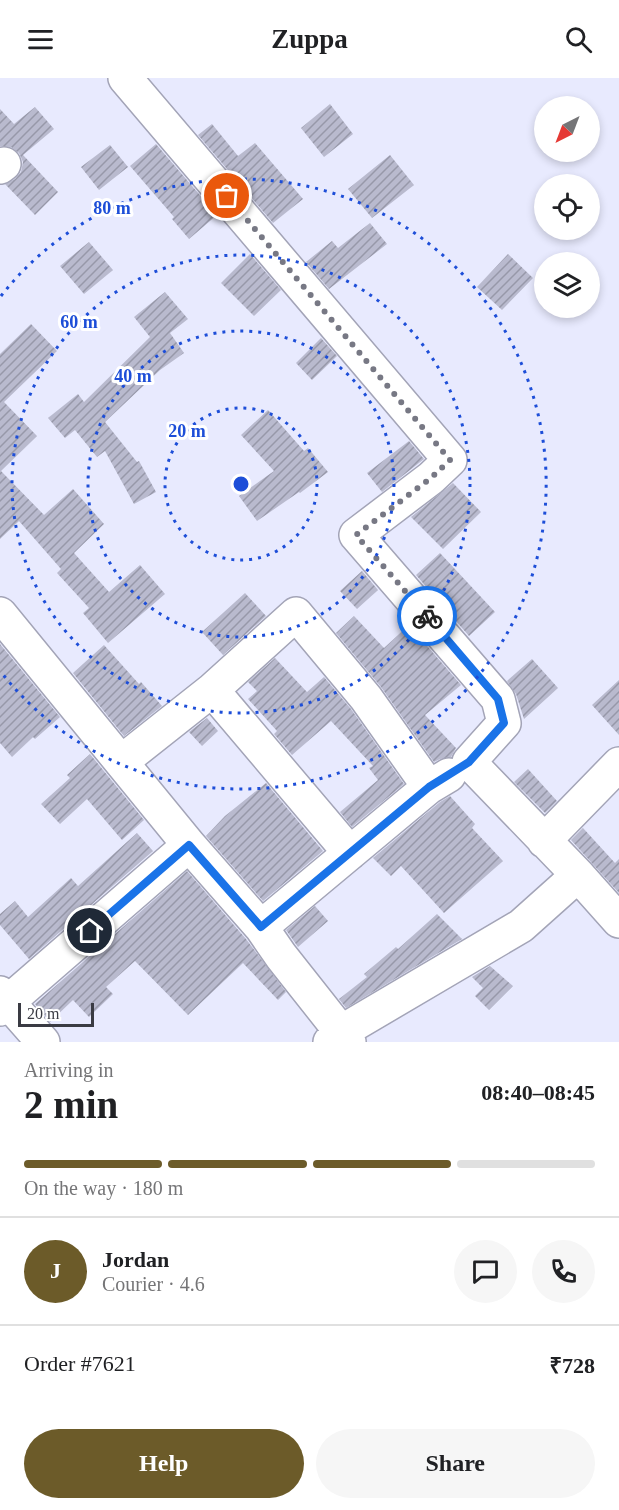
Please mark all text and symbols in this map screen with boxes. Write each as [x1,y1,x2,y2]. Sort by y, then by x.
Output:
icon: menu [24,23,57,56]
icon: search [562,23,595,56]
text: Zuppa [271,24,348,54]
north arrow [534,96,600,162]
map controls [534,96,600,318]
pin [201,170,252,221]
button: locate [534,174,600,240]
icon: bag [210,179,243,212]
text: 80 m [93,198,131,218]
button: layers [534,252,600,318]
text: 60 m [60,312,98,332]
text: 40 m [114,366,152,386]
text: 20 m [168,421,206,441]
centre of rings [231,474,251,494]
courier [397,586,457,646]
icon: bike [411,600,444,633]
pin [64,905,115,956]
icon: home [73,914,106,947]
scale bar [18,1000,94,1028]
text: 20 m [27,1005,59,1022]
text: Arriving in [24,1059,113,1081]
text: 08:40–08:45 [481,1080,595,1105]
text: 2 min [24,1083,118,1126]
text: On the way · 180 m [24,1177,183,1199]
button: chat [454,1240,517,1303]
button: phone [532,1240,595,1303]
text: Jordan [102,1247,169,1272]
text: J [50,1258,61,1283]
text: Courier · 4.6 [102,1273,205,1295]
text: Order #7621 [24,1351,136,1376]
text: ₹728 [549,1353,595,1378]
button: Help [24,1429,304,1498]
button: Share [316,1429,595,1498]

